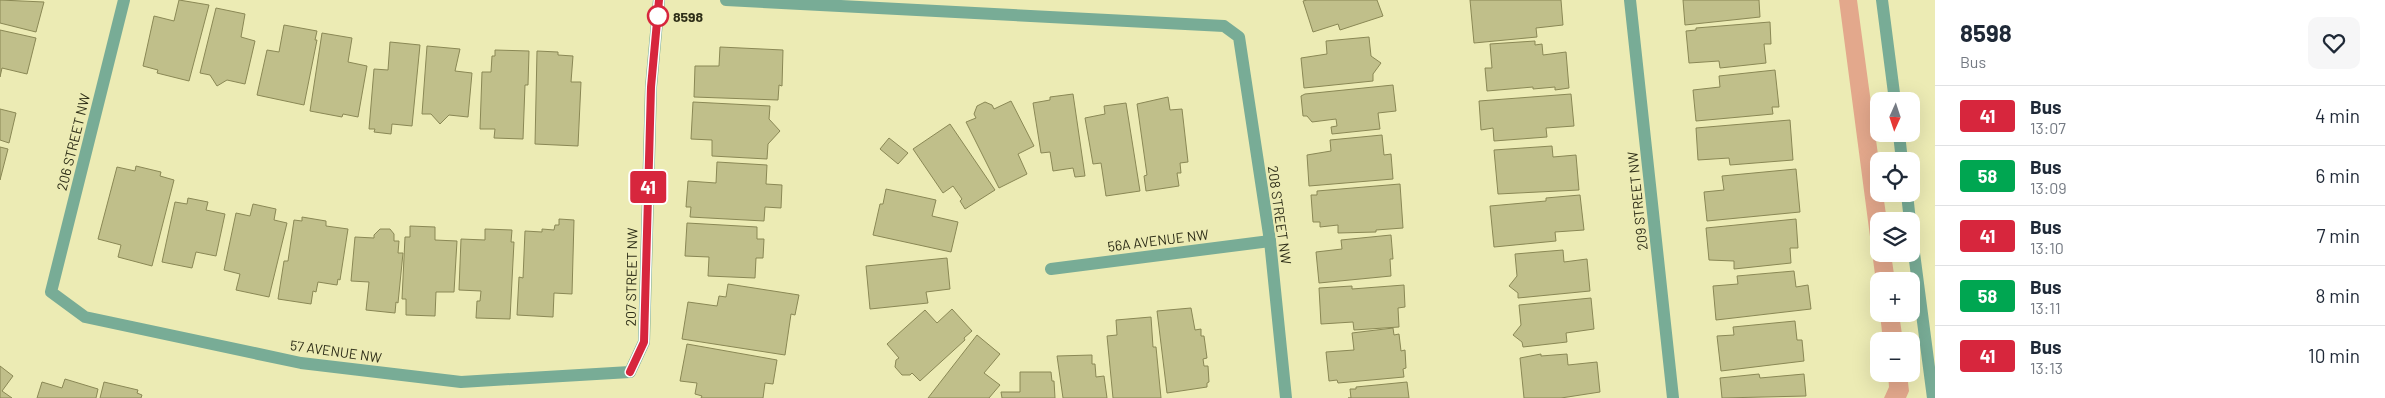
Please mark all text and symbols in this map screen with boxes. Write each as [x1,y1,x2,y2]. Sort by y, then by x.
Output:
marker: 8598 [647,5,669,27]
place label: 8598 [673,8,704,25]
button: heart [2308,17,2360,69]
text: 8598 [1960,18,2012,47]
text: Bus [1960,52,1986,71]
street label: 206 STREET NW [53,92,93,192]
north arrow [1870,92,1920,142]
map controls [1870,92,1920,382]
text: Bus [2030,95,2062,118]
text: 4 min [2315,104,2360,127]
text: 41 [1980,105,1995,127]
text: 13:07 [2030,118,2066,137]
street label: 209 STREET NW [1623,151,1651,251]
button: locate [1870,152,1920,202]
text: Bus [2030,155,2062,178]
text: 6 min [2316,164,2360,187]
street label: 208 STREET NW [1265,165,1295,265]
text: 58 [1978,165,1997,187]
line badge: 41 [626,171,670,203]
text: 41 [640,176,656,198]
text: 13:09 [2030,178,2067,197]
button: layers [1870,212,1920,262]
text: Bus [2030,215,2062,238]
text: 7 min [2316,224,2360,247]
street label: 56A AVENUE NW [1107,225,1209,255]
text: 41 [1980,225,1995,247]
street label: 207 STREET NW [622,227,640,327]
text: 13:10 [2030,238,2064,257]
button: + [1870,272,1920,322]
text: Bus [2030,275,2062,298]
text: 8 min [2316,284,2360,307]
text: 58 [1978,285,1997,307]
text: 13:11 [2030,298,2061,317]
button: − [1870,332,1920,382]
text: Bus [2030,335,2062,358]
street label: 57 AVENUE NW [289,336,383,366]
text: 10 min [2308,344,2360,367]
text: 41 [1980,345,1995,367]
text: 13:13 [2030,358,2063,377]

